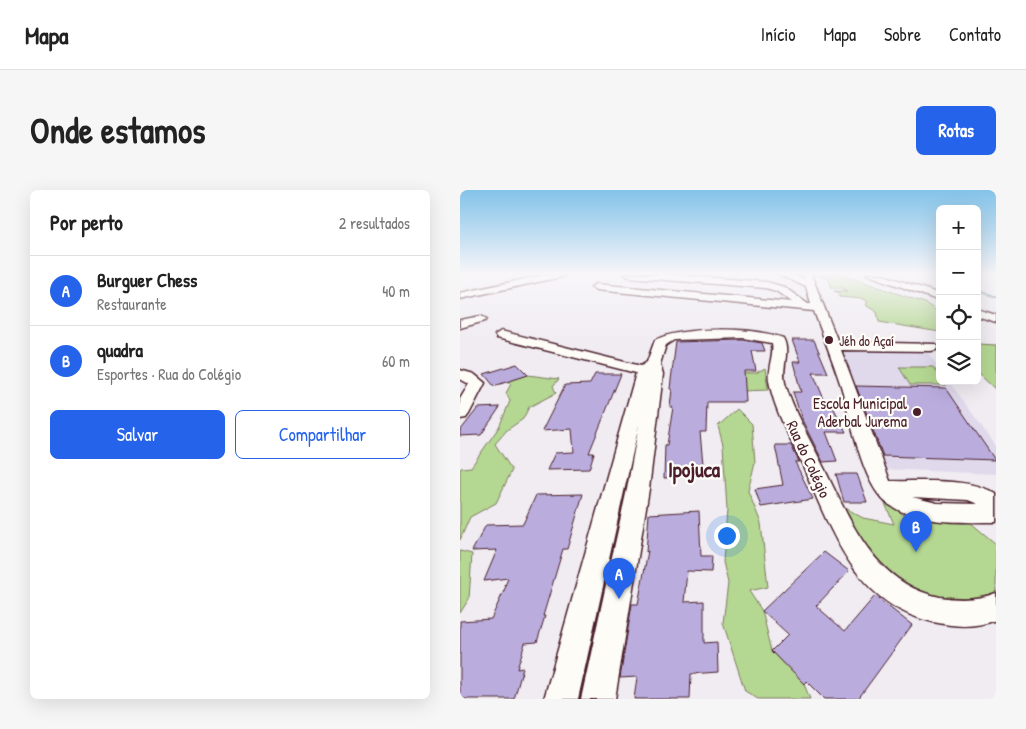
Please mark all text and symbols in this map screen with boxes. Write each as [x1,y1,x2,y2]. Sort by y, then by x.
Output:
text: Mapa [25,19,68,51]
text: Início [761,22,795,47]
text: Mapa [823,22,856,47]
text: Sobre [884,22,921,47]
text: Contato [949,22,1001,47]
button: Rotas [916,106,996,155]
text: Onde estamos [30,107,205,154]
map controls [936,205,981,385]
button: + [936,205,981,250]
text: Por perto [50,208,123,237]
text: 2 resultados [339,212,410,234]
button: − [936,250,981,295]
text: Burguer Chess [97,267,197,293]
text: A [62,280,70,302]
text: 40 m [382,280,410,302]
text: Restaurante [97,293,167,315]
button: locate [936,295,981,340]
place label: Jéh do Açaí [839,331,894,350]
marker: Jéh do Açaí [823,334,835,346]
text: quadra [97,337,143,363]
button: layers [936,340,981,385]
text: B [62,350,70,372]
text: 60 m [382,350,410,372]
text: Esportes · Rua do Colégio [97,363,241,385]
place label: Escola Municipal Aderbal Jurema [813,392,908,432]
marker: Escola Municipal Aderbal Jurema [911,406,923,418]
button: Salvar [50,410,225,459]
button: Compartilhar [235,410,410,459]
street label: Rua do Colégio [781,417,837,502]
district label: Ipojuca [668,455,721,485]
pin: B [900,511,932,552]
your location [714,523,740,549]
pin: A [603,558,635,599]

